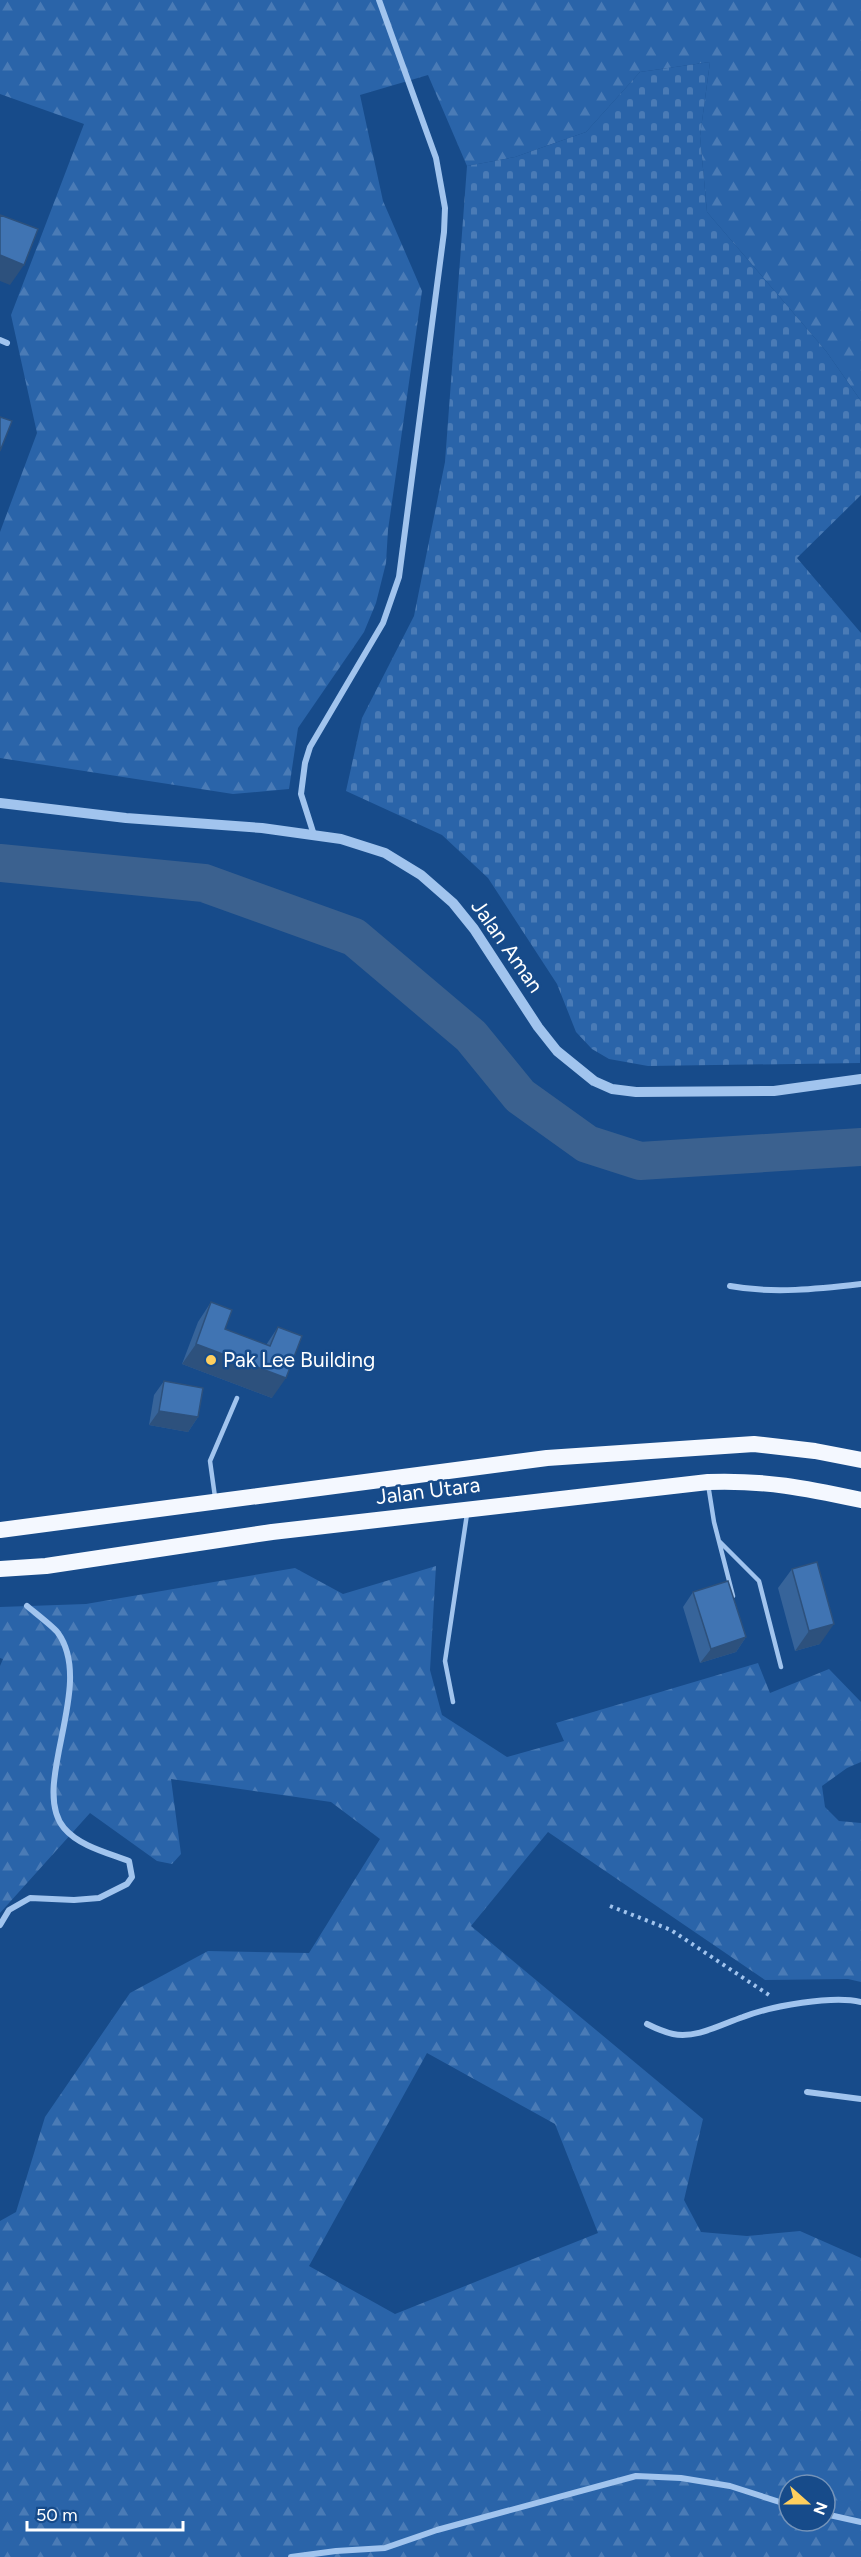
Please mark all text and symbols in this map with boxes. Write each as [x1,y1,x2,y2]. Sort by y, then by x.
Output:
street label: Jalan Aman [466,894,549,997]
place label: Pak Lee Building [223,1347,375,1372]
marker: Pak Lee Building [204,1353,218,1367]
street label: Jalan Utara [374,1472,482,1509]
north arrow [777,2473,837,2533]
scale bar [27,2494,183,2532]
text: N [809,2499,832,2517]
text: 50 m [36,2504,78,2526]

